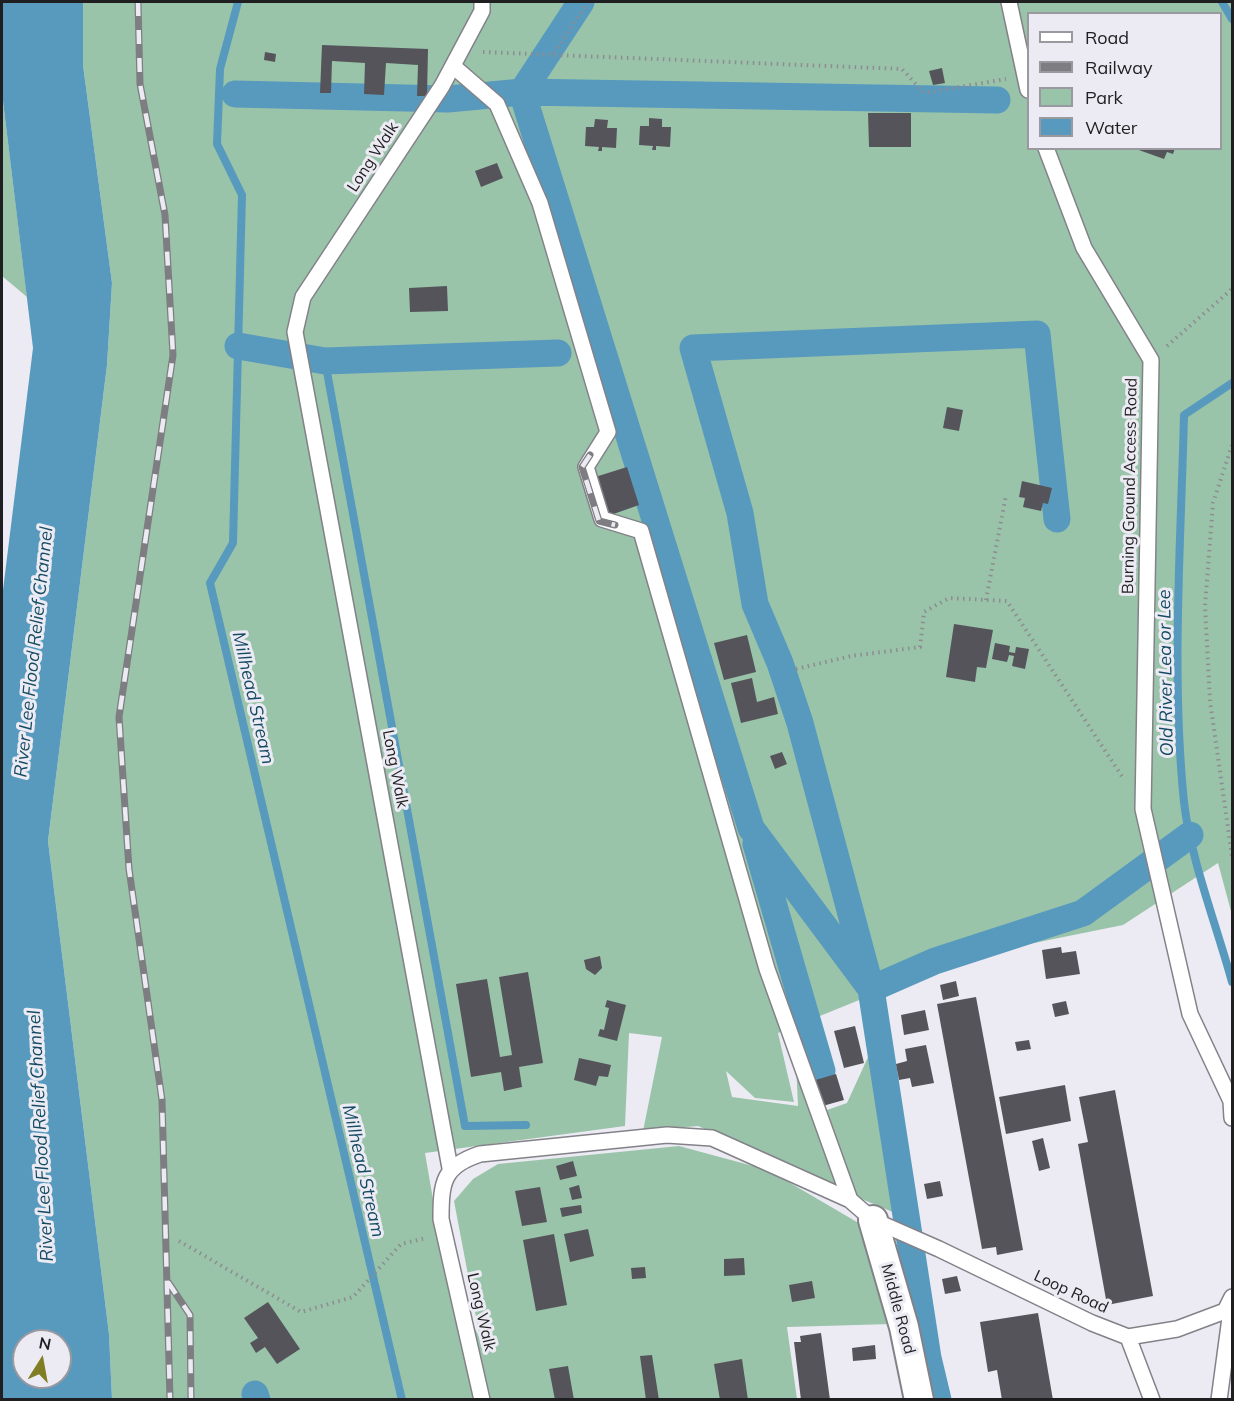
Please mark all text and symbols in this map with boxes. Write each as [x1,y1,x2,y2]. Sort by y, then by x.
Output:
legend [1027,12,1222,150]
text: Road [1085,26,1129,49]
text: Railway [1085,56,1153,79]
text: Park [1085,86,1123,109]
text: Water [1085,116,1137,139]
street label: Long Walk [343,118,403,196]
street label: Burning Ground Access Road [1119,378,1141,594]
water label: River Lee Flood Relief Channel [10,526,58,778]
water label: Old River Lea or Lee [1154,589,1178,757]
water label: Millhead Stream [227,630,279,766]
street label: Long Walk [378,728,412,810]
water label: River Lee Flood Relief Channel [24,1010,58,1262]
water label: Millhead Stream [337,1103,389,1239]
street label: Middle Road [877,1262,919,1356]
street label: Loop Road [1031,1266,1111,1318]
street label: Long Walk [463,1271,499,1353]
north arrow [12,1329,72,1389]
text: N [37,1332,53,1354]

